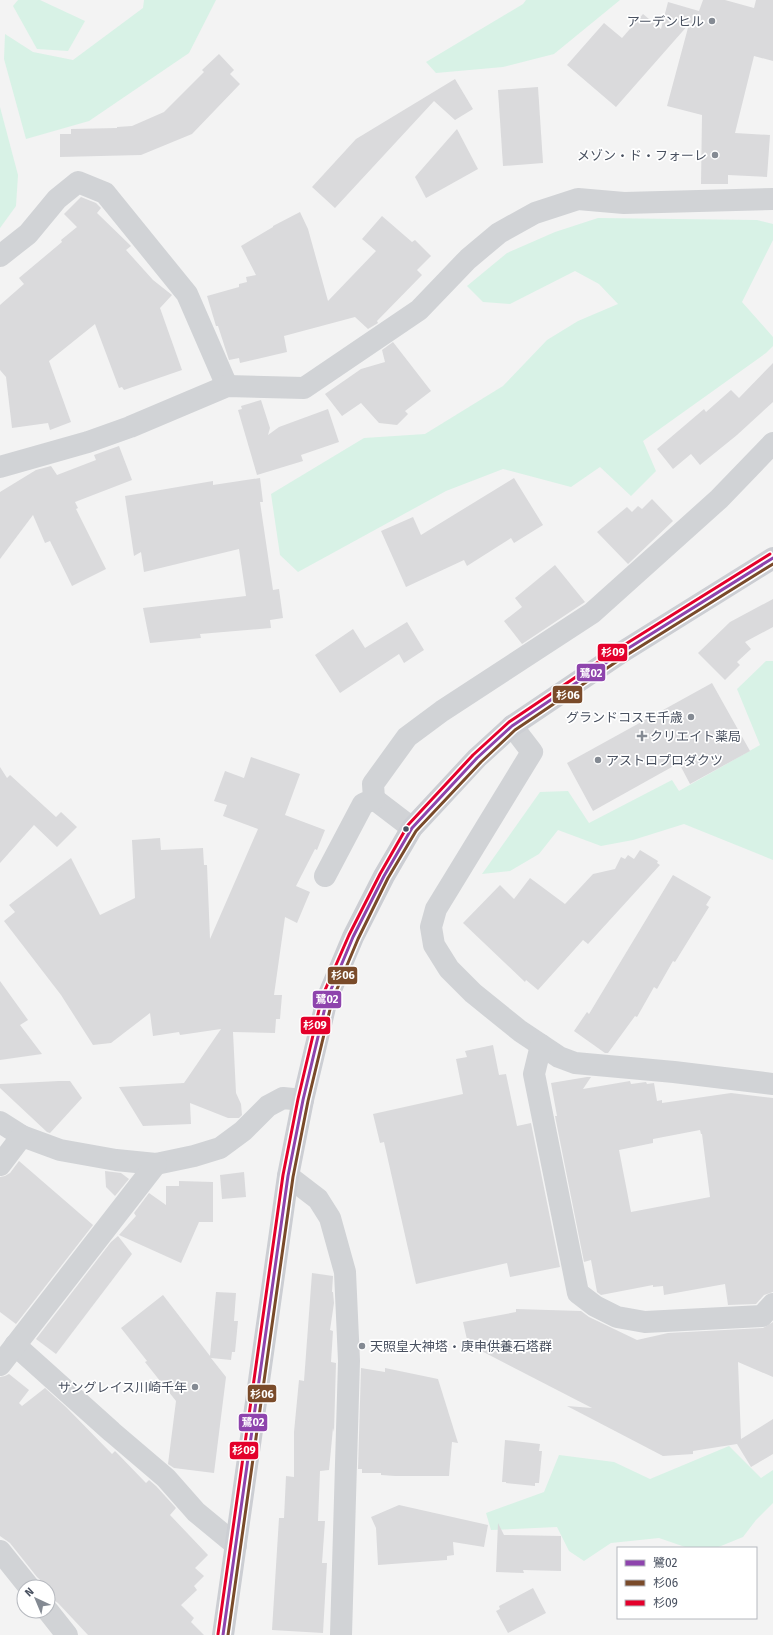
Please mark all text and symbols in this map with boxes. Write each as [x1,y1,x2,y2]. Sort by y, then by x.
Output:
place label: アーデンヒル [627,14,704,29]
marker: アーデンヒル [707,16,717,26]
place label: メゾン・ド・フォーレ [577,148,707,163]
marker: メゾン・ド・フォーレ [710,150,720,160]
line badge: 杉09 [597,643,628,662]
text: 杉09 [601,646,625,659]
line badge: 鷺02 [576,663,606,682]
text: 鷺02 [579,667,603,680]
line badge: 杉06 [552,685,583,704]
text: 杉06 [556,689,580,702]
place label: グランドコスモ千歳 [566,710,683,725]
marker: グランドコスモ千歳 [686,712,696,722]
place label: クリエイト薬局 [650,729,741,744]
marker: クリエイト薬局 [637,731,647,741]
place label: アストロプロダクツ [606,753,723,768]
marker: アストロプロダクツ [593,755,603,765]
unlabelled marker [401,824,411,834]
line badge: 杉06 [327,966,358,985]
text: 杉06 [331,969,355,982]
line badge: 鷺02 [312,990,342,1009]
text: 鷺02 [315,993,339,1006]
line badge: 杉09 [300,1016,331,1035]
text: 杉09 [303,1019,327,1032]
place label: 天照皇大神塔・庚申供養石塔群 [370,1339,552,1354]
marker: 天照皇大神塔・庚申供養石塔群 [357,1341,367,1351]
place label: サングレイス川崎千年 [57,1380,187,1395]
marker: サングレイス川崎千年 [190,1382,200,1392]
line badge: 杉06 [247,1384,277,1403]
text: 杉06 [250,1388,274,1401]
line badge: 鷺02 [238,1413,268,1432]
text: 鷺02 [241,1416,265,1429]
line badge: 杉09 [229,1441,259,1460]
text: 杉09 [232,1444,256,1457]
legend [617,1547,757,1619]
text: 鷺02 [653,1556,678,1570]
text: 杉06 [653,1576,678,1590]
north arrow [16,1579,56,1619]
text: N [22,1585,37,1599]
text: 杉09 [653,1596,678,1610]

